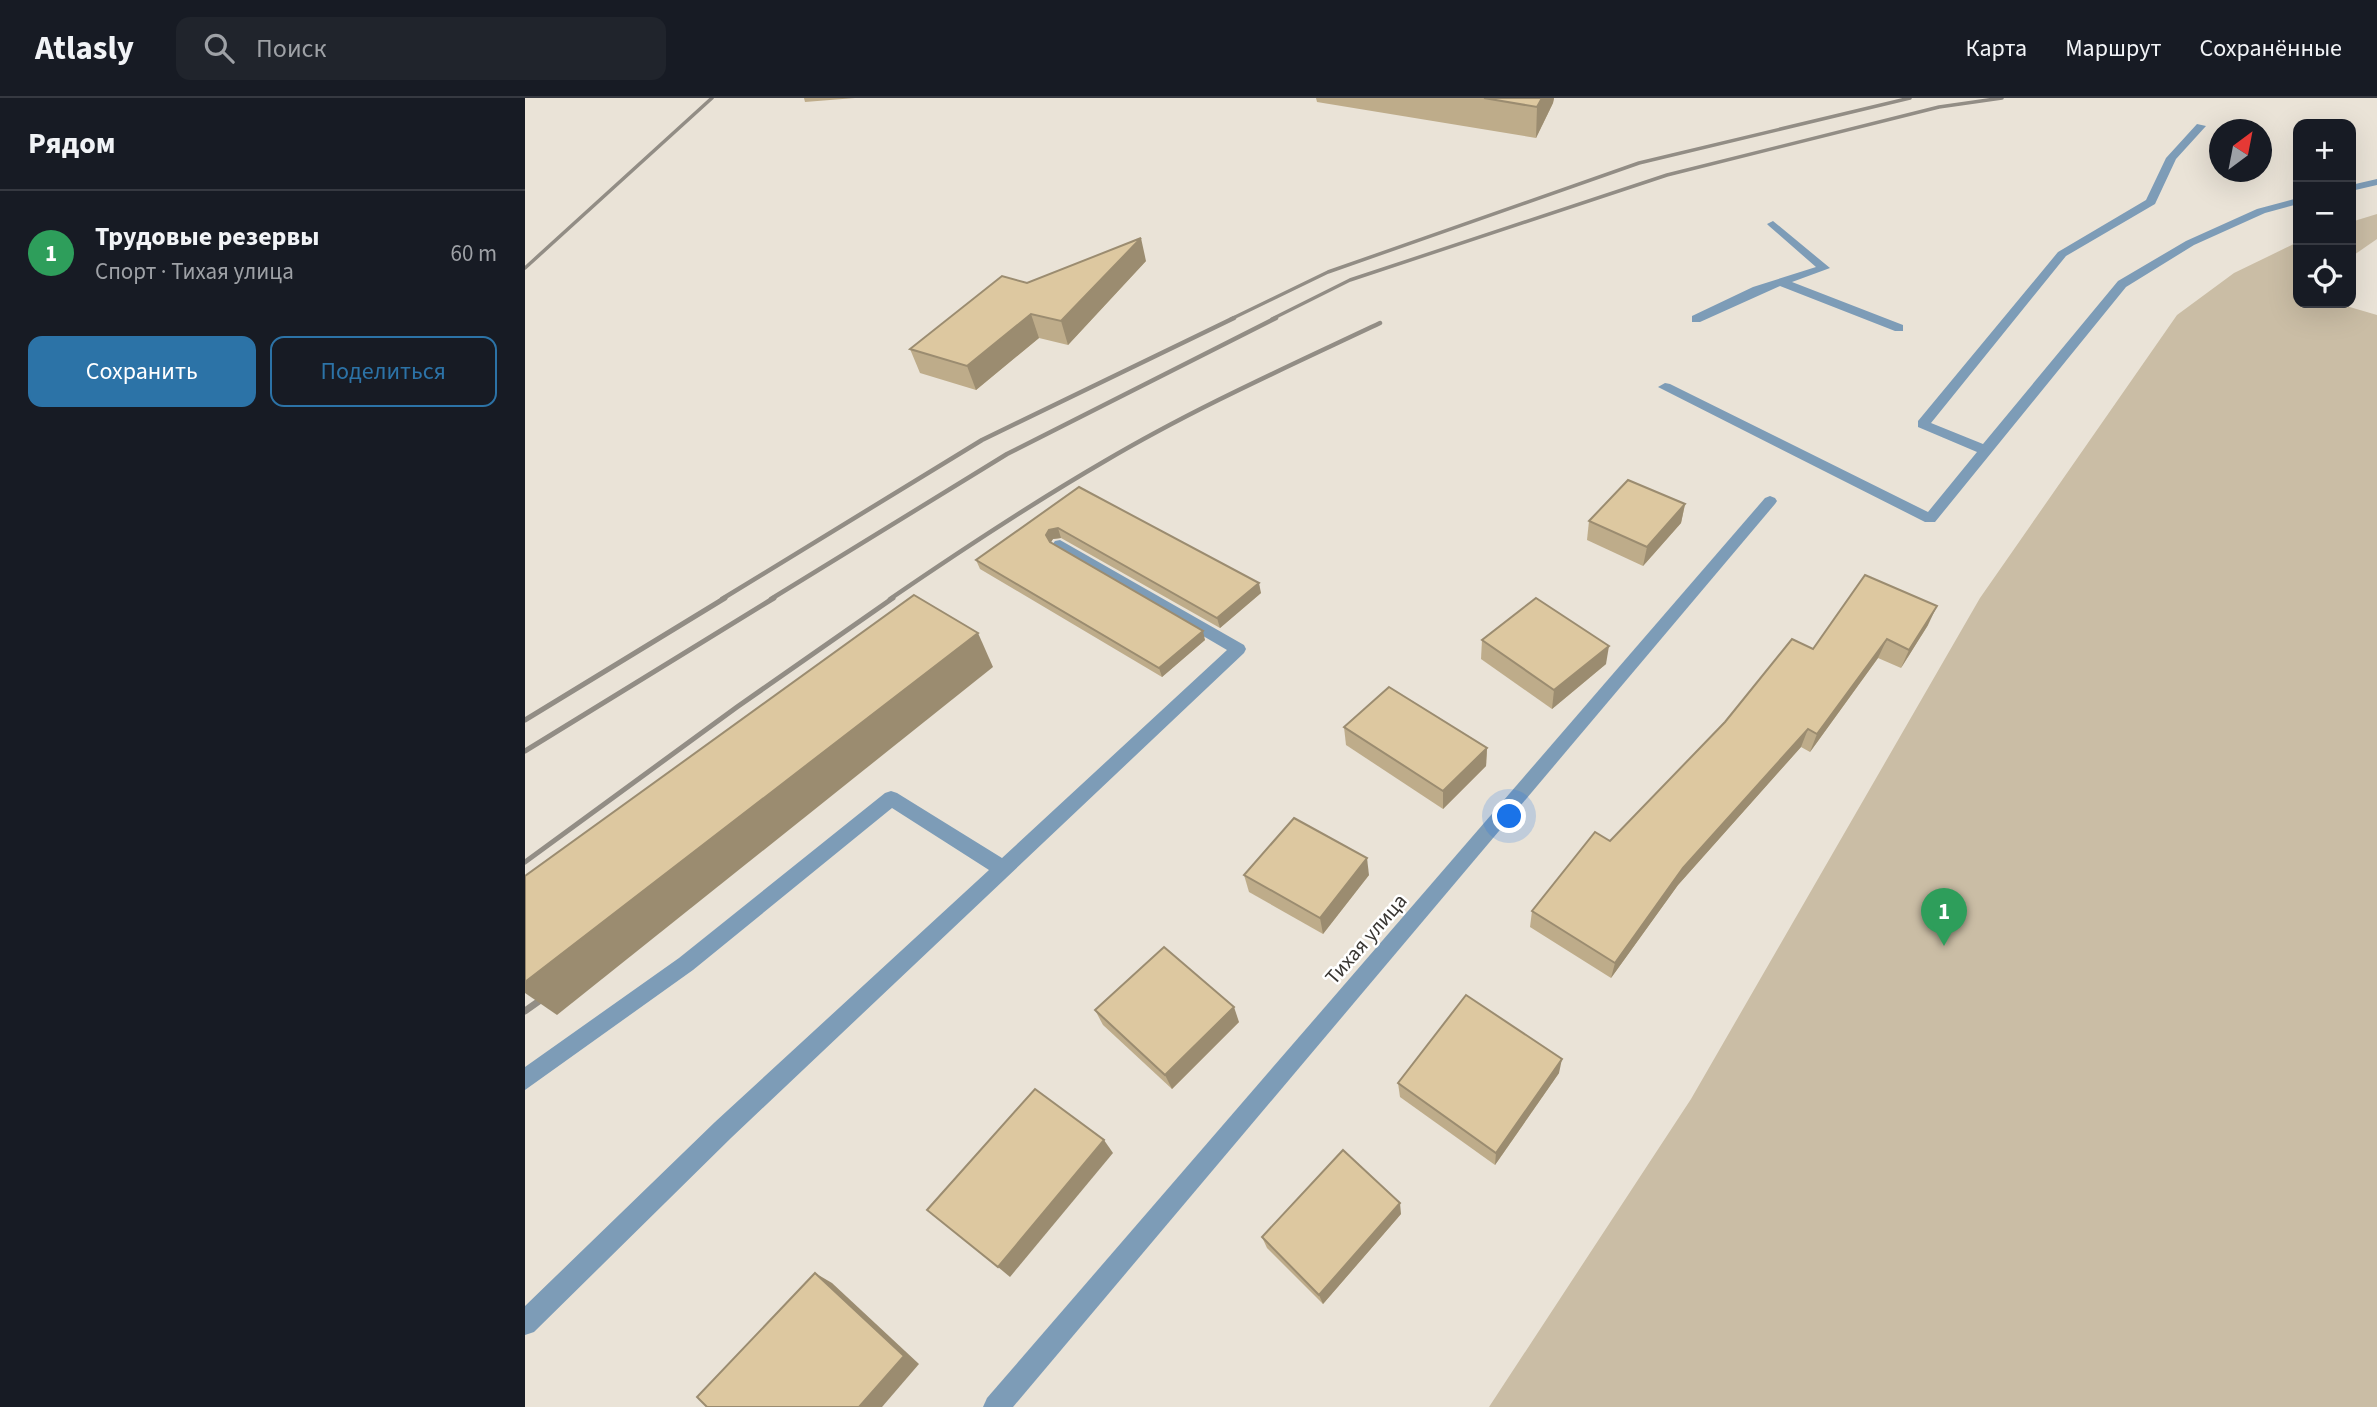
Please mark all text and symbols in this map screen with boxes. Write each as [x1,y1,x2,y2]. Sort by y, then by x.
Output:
search box [176,17,666,80]
text: Atlasly [35,25,134,72]
icon: search [200,29,238,67]
text: Поиск [256,30,326,67]
text: Карта [1966,31,2027,66]
text: Маршрут [2065,31,2161,66]
text: Сохранённые [2199,31,2342,66]
north arrow [2209,119,2272,182]
map controls [2293,119,2356,308]
button: + [2293,119,2356,182]
text: Рядом [28,122,116,165]
button: − [2293,182,2356,245]
text: Трудовые резервы [95,218,319,255]
text: 1 [45,237,57,270]
text: 60 m [450,237,497,270]
button: locate [2293,245,2356,308]
text: Спорт · Тихая улица [95,255,294,288]
button: Сохранить [28,336,256,407]
button: Поделиться [270,336,497,407]
your location [1492,799,1526,833]
street label: Тихая улица [1318,887,1414,991]
pin: 1 [1921,888,1967,946]

